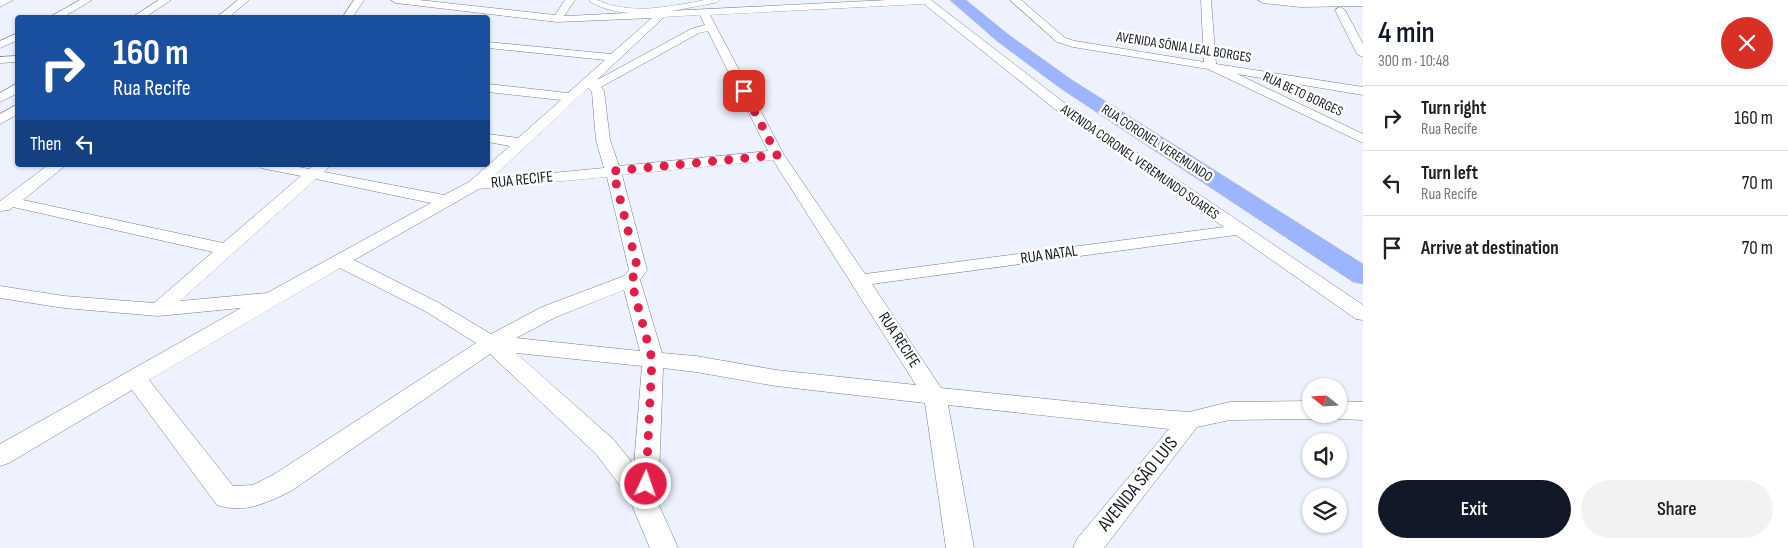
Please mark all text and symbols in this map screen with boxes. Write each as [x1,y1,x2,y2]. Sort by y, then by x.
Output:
text: 4 min [1378,15,1435,51]
button: close [1721,17,1773,69]
street label: AVENIDA SÔNIA LEAL BORGES [1114,28,1253,66]
text: 160 m [113,32,189,75]
icon: right [30,35,95,100]
text: 300 m · 10:48 [1378,52,1449,71]
street label: RUA BETO BORGES [1260,68,1346,120]
pin [723,70,765,112]
text: Rua Recife [113,75,191,102]
icon: arrive [730,77,758,105]
text: Turn right [1421,97,1486,120]
street label: AVENIDA CORONEL VEREMUNDO SOARES [1057,100,1222,223]
street label: RUA CORONEL VEREMUNDO [1098,101,1216,185]
icon: right [1378,104,1406,132]
text: 160 m [1734,107,1773,130]
text: Rua Recife [1421,120,1478,139]
icon: left [71,130,99,158]
text: Then [30,133,61,156]
text: Turn left [1421,162,1478,185]
street label: RUA RECIFE [490,167,554,193]
icon: left [1378,169,1406,197]
text: 70 m [1742,172,1773,195]
text: Rua Recife [1421,185,1478,204]
icon: arrive [1378,234,1406,262]
text: Arrive at destination [1421,237,1559,260]
text: 70 m [1742,237,1773,260]
street label: RUA NATAL [1019,242,1079,268]
street label: RUA RECIFE [874,309,924,371]
north arrow [1302,378,1348,422]
map controls [1302,378,1347,533]
street label: AVENIDA SÃO LUIS [1092,432,1183,536]
button: sound [1302,433,1347,478]
position arrow [619,457,671,509]
button: Exit [1378,480,1571,538]
button: Share [1581,480,1773,538]
button: layers [1302,488,1347,533]

